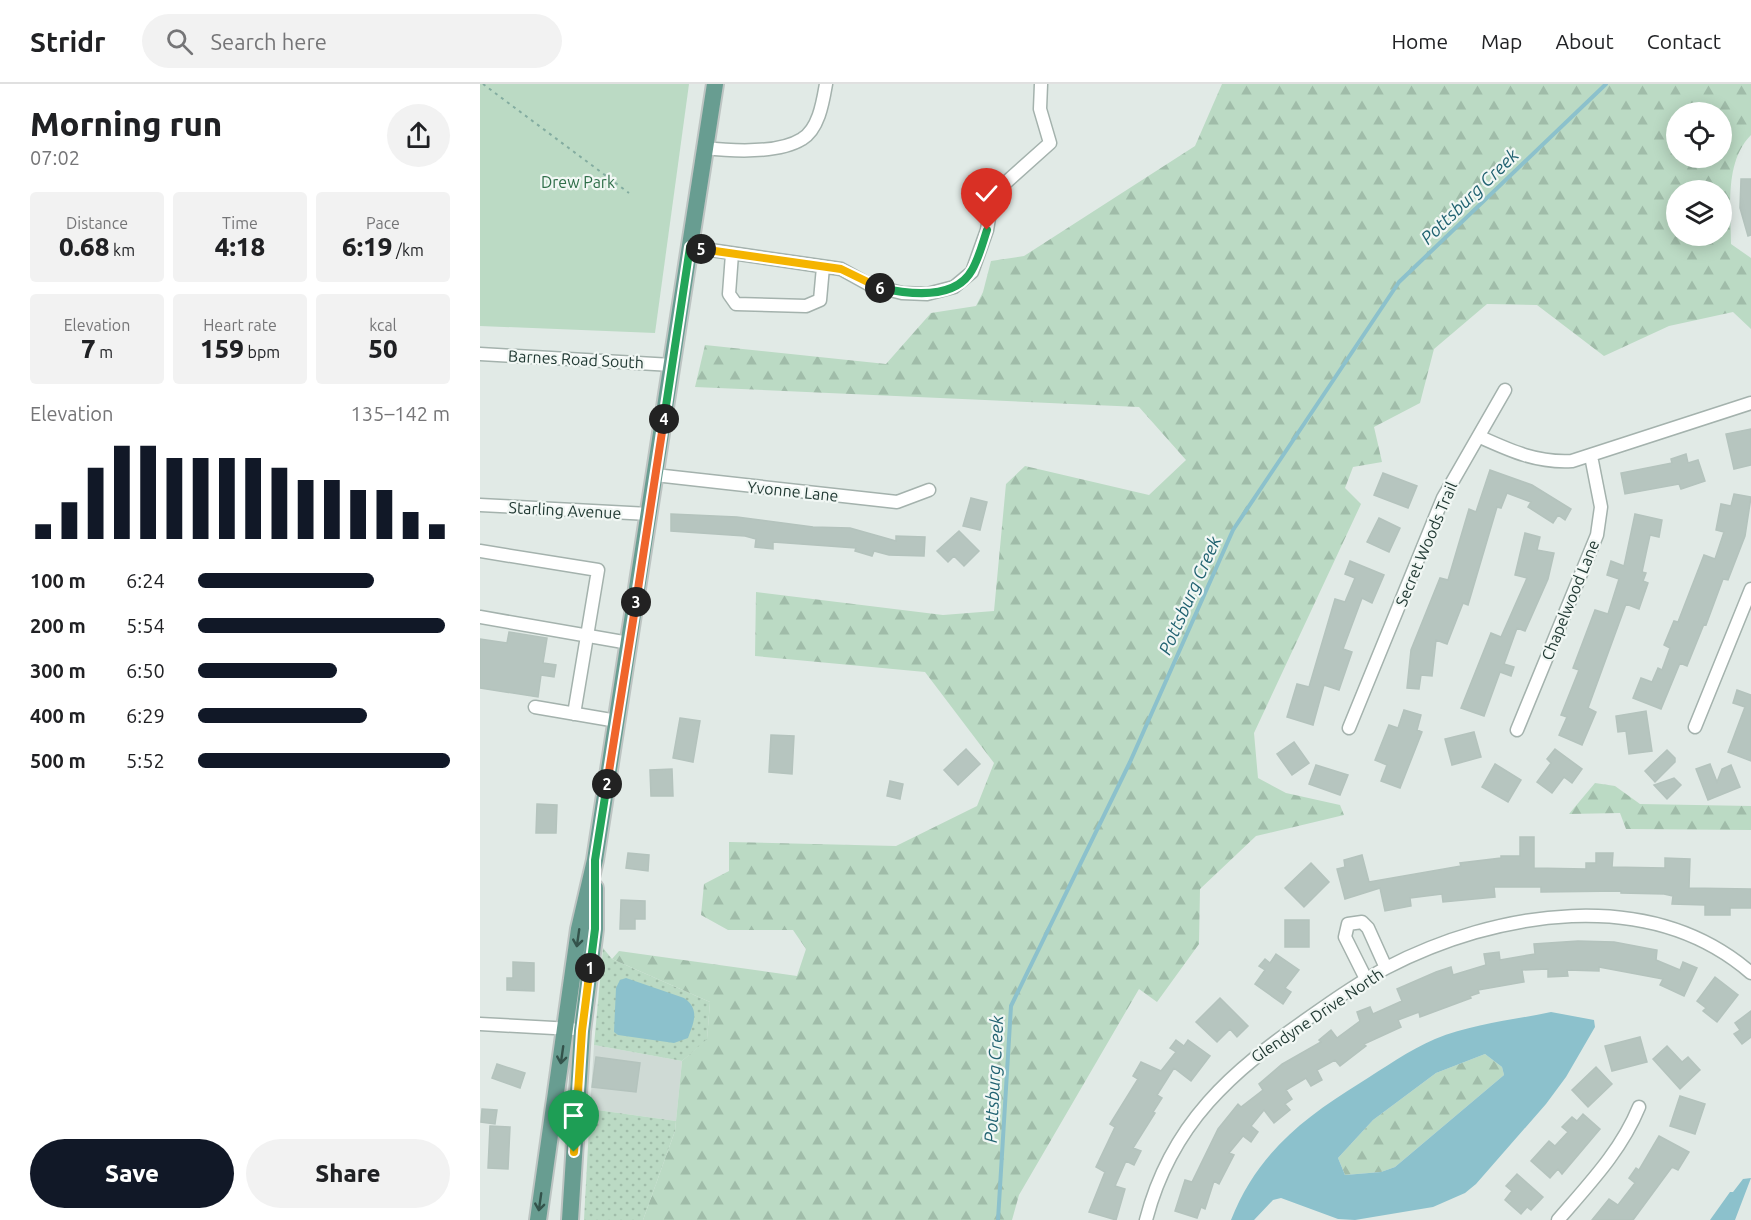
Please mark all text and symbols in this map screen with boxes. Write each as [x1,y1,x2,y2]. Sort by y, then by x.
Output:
search box [142,14,562,68]
icon: search [163,25,196,58]
text: Stridr [30,26,106,57]
text: Search here [211,29,327,54]
text: Home [1391,29,1448,53]
text: Map [1481,29,1522,53]
text: About [1555,29,1614,53]
text: Contact [1647,29,1721,53]
map controls [1666,102,1732,246]
button: locate [1666,102,1732,168]
button: share [387,104,450,167]
text: Morning run [30,105,222,142]
water label: Pottsburg Creek [1416,144,1522,248]
text: 07:02 [30,146,80,169]
pin [961,168,1012,230]
park label: Drew Park [541,173,615,191]
icon: check [970,177,1003,210]
button: layers [1666,180,1732,246]
text: Distance [66,214,128,232]
text: Time [222,214,258,232]
text: Pace [366,214,400,232]
text: 0.68 [59,232,109,261]
text: 4:18 [215,232,265,261]
text: 6:19 [342,232,392,261]
pin: 5 [686,234,716,264]
text: 5 [696,240,706,258]
text: km [109,241,135,259]
text: /km [392,241,424,259]
pin: 6 [865,273,895,303]
text: 6 [875,279,885,297]
text: Elevation [64,316,130,334]
text: Heart rate [203,316,277,334]
text: kcal [369,316,397,334]
text: 7 [81,334,96,363]
text: 159 [200,334,244,363]
text: 50 [368,334,398,363]
text: m [96,343,113,361]
text: bpm [244,343,280,361]
street label: Barnes Road South [508,346,644,372]
text: Elevation [30,402,113,425]
text: 135–142 m [351,402,450,425]
pin: 4 [649,404,679,434]
text: 4 [659,410,669,428]
street label: Yvonne Lane [747,477,839,505]
street label: Secret Woods Trail [1392,479,1460,609]
street label: Starling Avenue [508,498,622,522]
water label: Pottsburg Creek [1154,532,1224,657]
street label: Chapelwood Lane [1538,537,1602,663]
text: 100 m [30,569,86,592]
text: 6:24 [126,569,165,592]
pin: 3 [621,587,651,617]
text: 3 [631,593,641,611]
text: 200 m [30,614,86,637]
text: 5:54 [126,614,165,637]
text: 300 m [30,659,86,682]
text: 6:50 [126,659,165,682]
text: 400 m [30,704,86,727]
text: 6:29 [126,704,165,727]
text: 500 m [30,749,86,772]
text: 5:52 [126,749,165,772]
pin: 2 [592,769,622,799]
text: 2 [602,775,612,793]
one-way arrow [572,927,583,947]
pin: 1 [575,953,605,983]
text: 1 [585,959,595,977]
street label: Glendyne Drive North [1248,964,1386,1066]
water label: Pottsburg Creek [980,1014,1006,1143]
one-way arrow [556,1045,567,1065]
pin [548,1090,599,1152]
icon: arrive [557,1099,590,1132]
button: Save [30,1139,234,1208]
button: Share [246,1139,450,1208]
one-way arrow [535,1192,546,1212]

